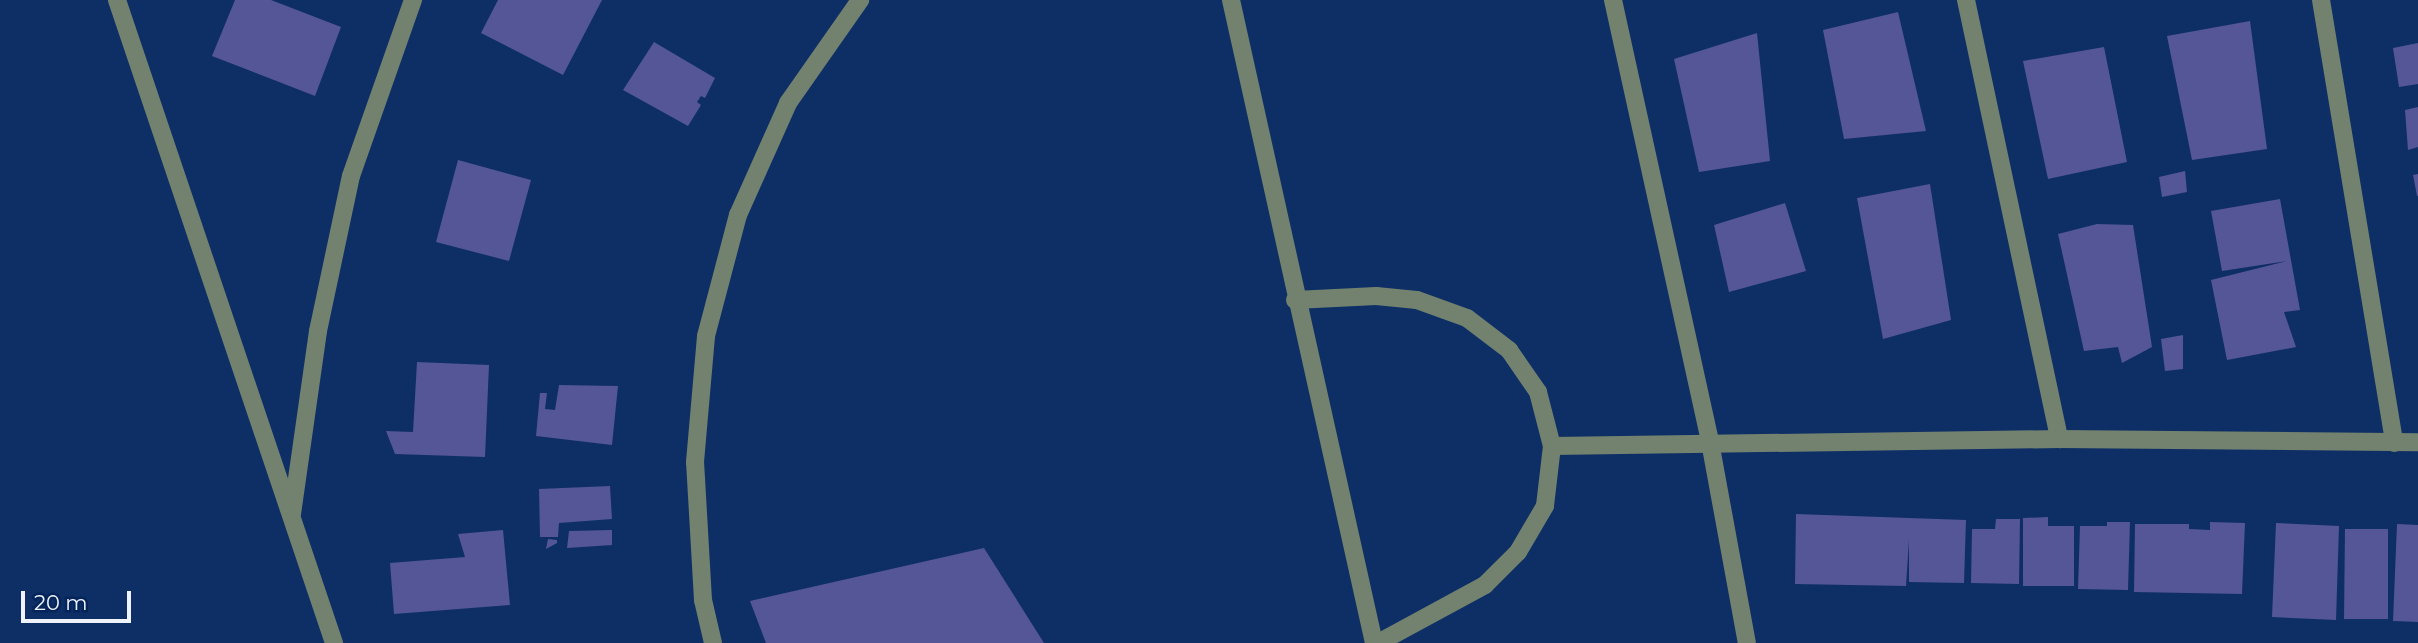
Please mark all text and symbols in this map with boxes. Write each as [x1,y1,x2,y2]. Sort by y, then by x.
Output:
scale bar [24,576,135,620]
text: 20 m [34,590,88,615]

